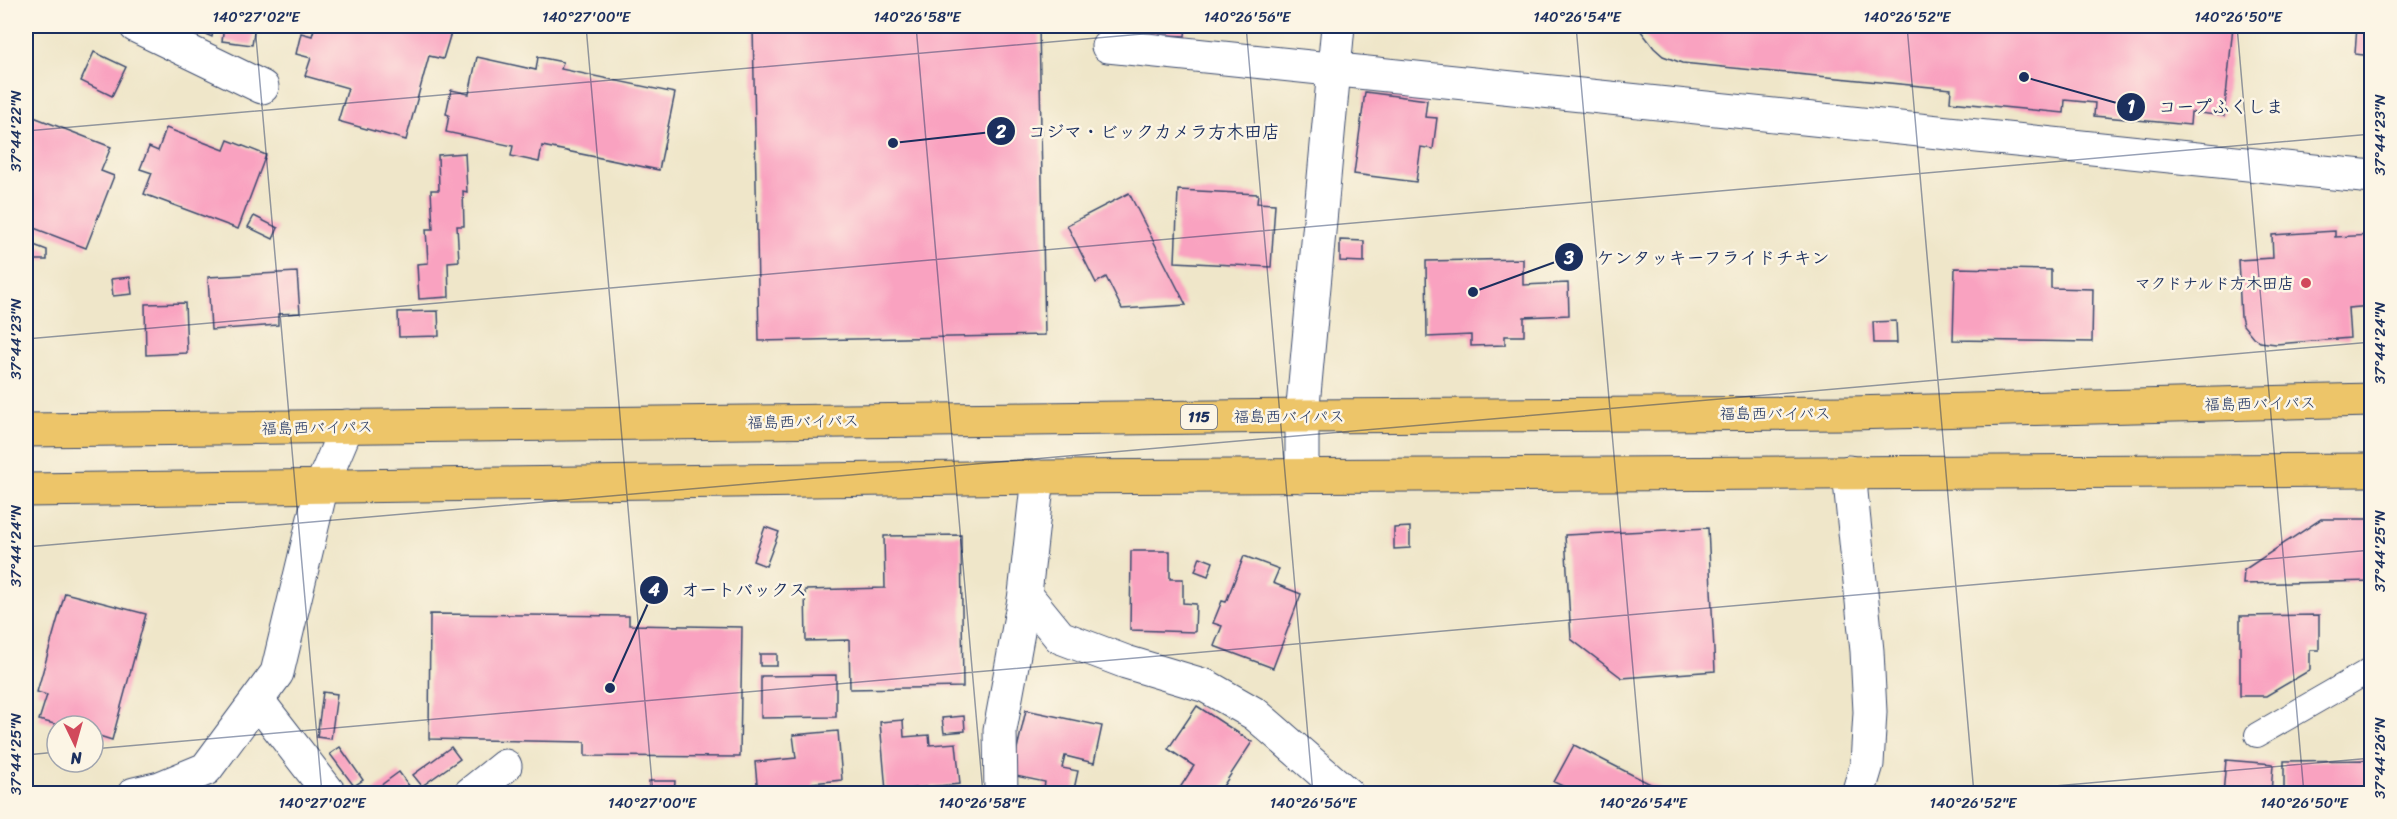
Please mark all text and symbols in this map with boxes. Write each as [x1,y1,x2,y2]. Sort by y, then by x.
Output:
text: 140°27'02"E [212,4,301,30]
text: 140°27'00"E [542,4,632,30]
text: 140°26'58"E [873,4,962,30]
text: 140°26'56"E [1204,4,1292,30]
text: 140°26'54"E [1533,4,1622,30]
text: 140°26'52"E [1864,4,1952,30]
text: 140°26'50"E [2194,4,2283,30]
callout: コープふくしま [2116,89,2296,125]
text: 37°44'22"N [3,90,29,172]
text: 1 [2127,91,2135,123]
text: コープふくしま [2158,91,2284,123]
text: 37°44'23"N [2367,94,2393,176]
callout: コジマ・ビックカメラ方木田店 [986,113,1292,149]
text: 2 [995,116,1007,148]
text: コジマ・ビックカメラ方木田店 [1028,116,1280,148]
callout: ケンタッキーフライドチキン [1554,239,1842,275]
text: 3 [1563,242,1574,274]
text: ケンタッキーフライドチキン [1597,242,1829,274]
place label: マクドナルド方木田店 [2135,269,2294,298]
marker: マクドナルド方木田店 [2299,276,2313,290]
text: 37°44'23"N [3,298,29,380]
text: 37°44'24"N [2367,301,2393,384]
street label: 福島西バイパス [2204,388,2316,419]
street label: 福島西バイパス [1719,399,1831,428]
street label: 福島西バイパス [1233,402,1345,431]
road number: 115 [1181,405,1217,429]
street label: 福島西バイパス [747,406,859,437]
street label: 福島西バイパス [261,412,373,443]
text: 37°44'24"N [3,504,29,587]
text: 37°44'25"N [2367,509,2393,592]
callout: オートバックス [639,572,819,608]
text: 4 [647,574,660,606]
text: オートバックス [681,574,807,606]
text: 37°44'25"N [3,712,29,795]
north arrow [45,714,105,774]
text: 37°44'26"N [2367,717,2393,799]
text: N [69,743,84,773]
text: 140°27'02"E [278,790,367,816]
text: 140°27'00"E [608,790,698,816]
text: 140°26'58"E [938,790,1027,816]
text: 140°26'56"E [1270,790,1358,816]
text: 140°26'54"E [1599,790,1688,816]
text: 140°26'52"E [1930,790,2018,816]
text: 140°26'50"E [2260,790,2349,816]

